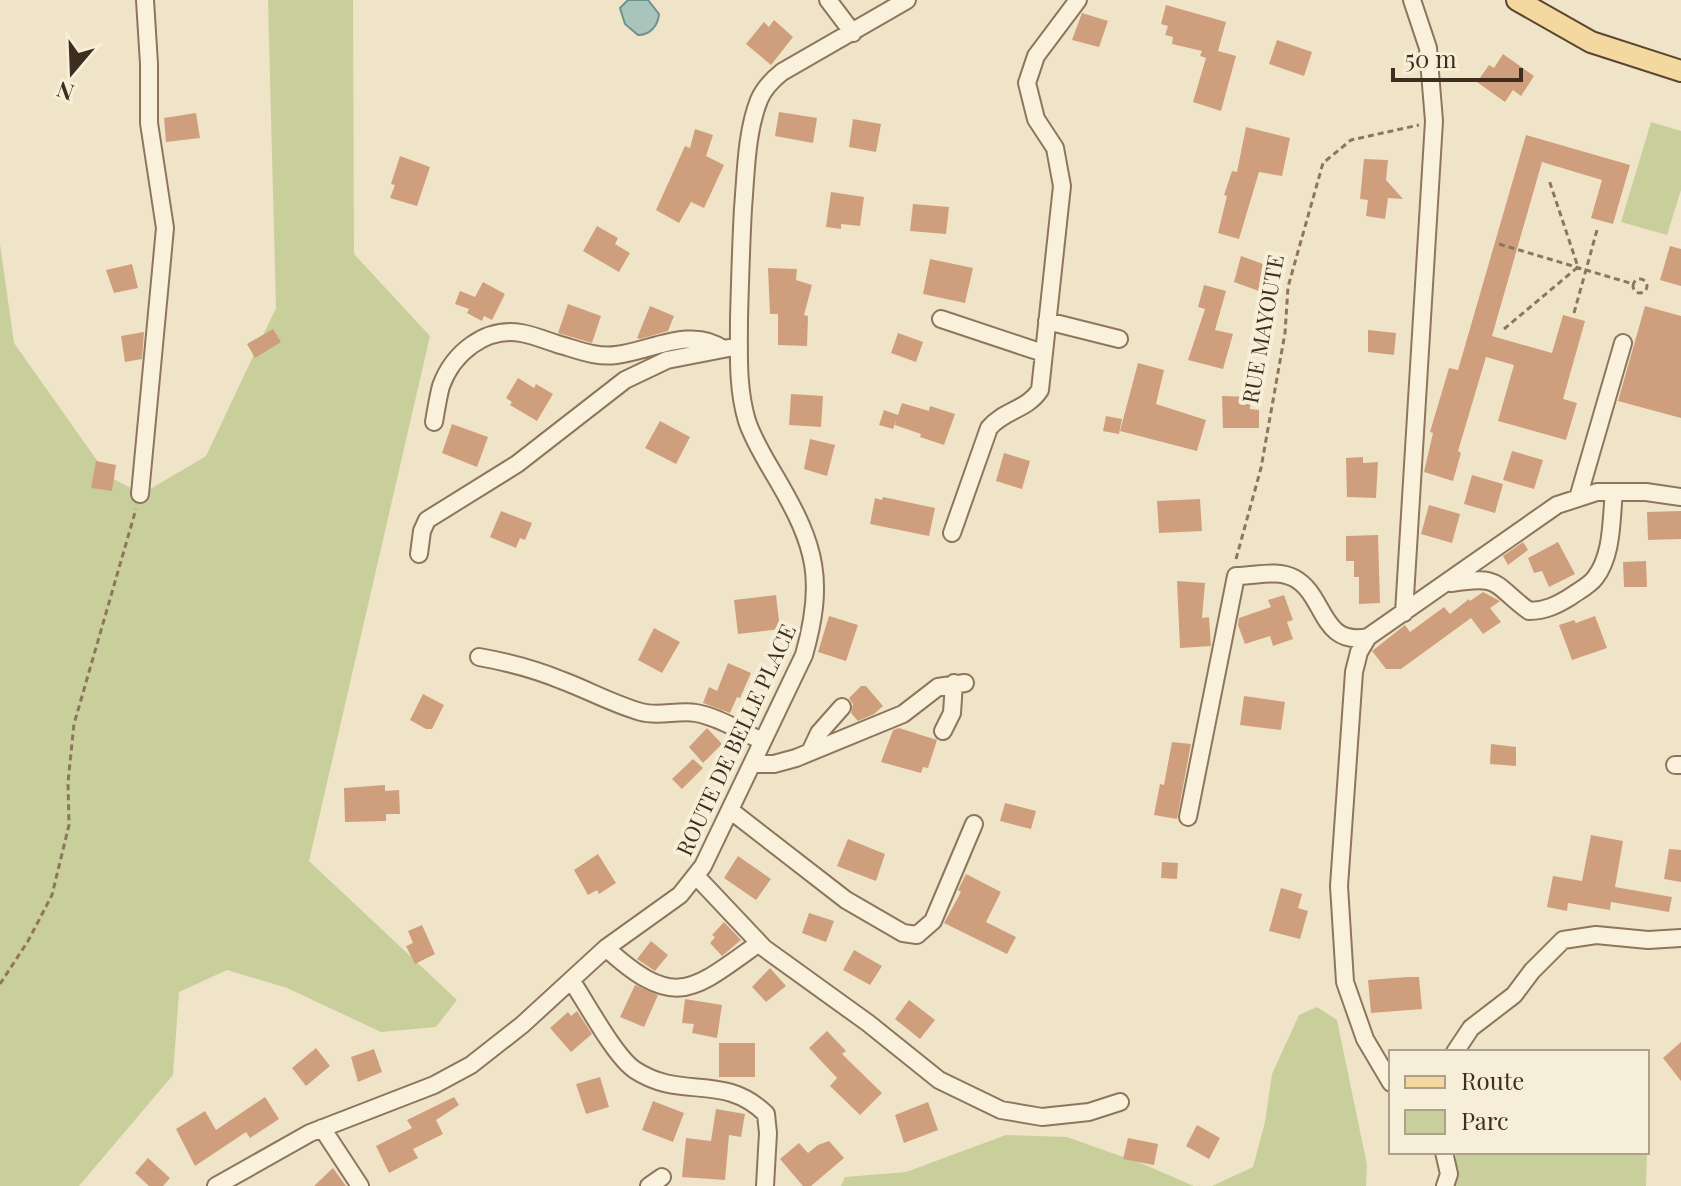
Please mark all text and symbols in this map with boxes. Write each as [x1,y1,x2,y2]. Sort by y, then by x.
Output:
north arrow [32,32,112,112]
scale bar [1393,32,1521,82]
text: 50 m [1405,42,1457,74]
text: N [53,75,78,109]
street label: RUE MAYOUTE [1234,252,1290,406]
street label: ROUTE DE BELLE PLACE [668,619,802,860]
legend [1389,1050,1649,1154]
text: Route [1461,1064,1524,1096]
text: Parc [1461,1104,1509,1136]

